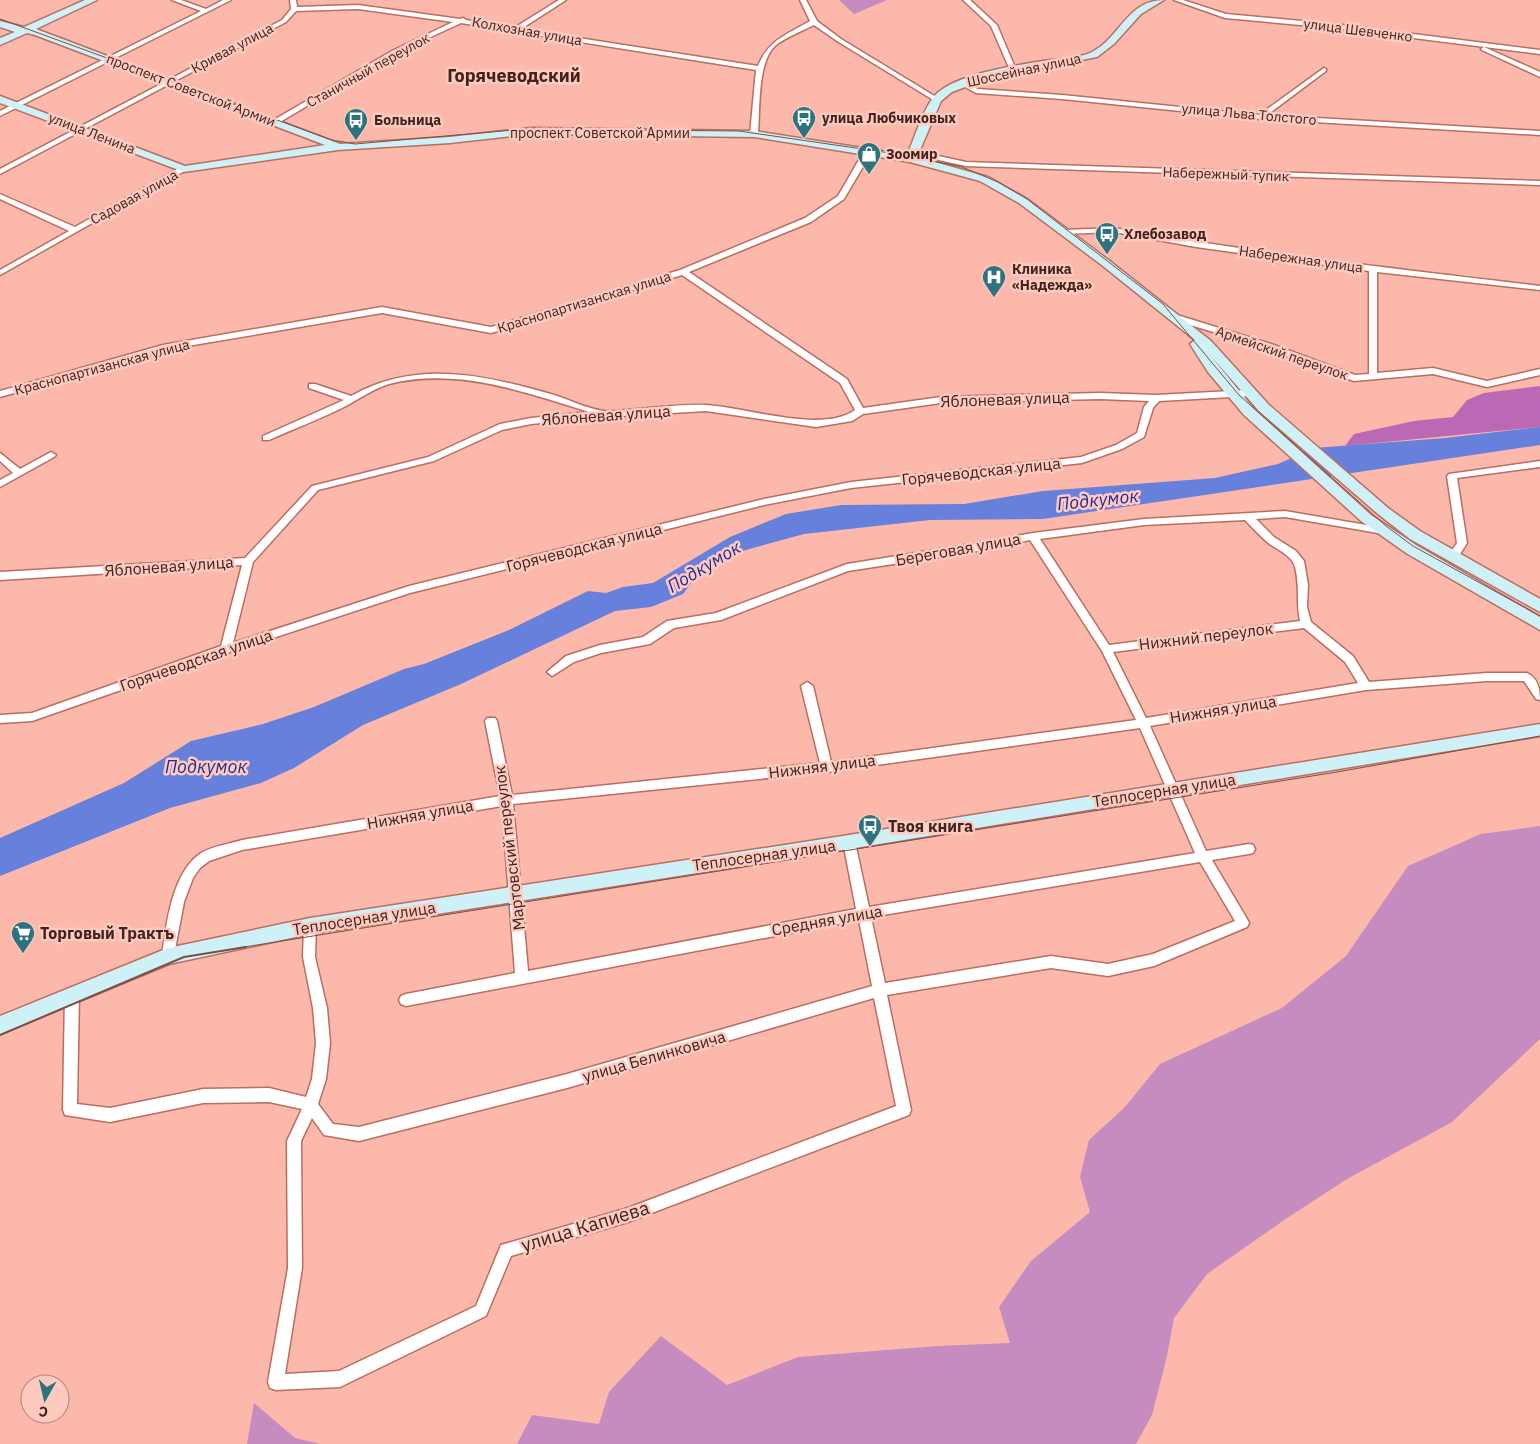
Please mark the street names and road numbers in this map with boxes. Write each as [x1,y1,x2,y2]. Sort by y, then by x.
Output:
street label: Колхозная улица [470,12,584,50]
street label: улица Шевченко [1302,14,1414,46]
street label: Кривая улица [188,19,277,77]
street label: Станичный переулок [303,28,433,111]
street label: проспект Советской Армии [104,49,278,131]
street label: Шоссейная улица [965,49,1083,91]
street label: улица Льва Толстого [1181,99,1317,129]
street label: улица Ленина [46,108,138,158]
street label: проспект Советской Армии [510,124,690,142]
street label: Набережный тупик [1162,163,1290,185]
street label: Садовая улица [87,165,181,229]
street label: Набережная улица [1238,241,1365,277]
street label: Краснопартизанская улица [495,267,673,337]
street label: Армейский переулок [1213,322,1351,384]
street label: Краснопартизанская улица [12,335,192,399]
street label: Яблоневая улица [940,387,1070,411]
street label: Яблоневая улица [541,400,672,429]
street label: Горячеводская улица [900,453,1062,489]
street label: Горячеводская улица [504,518,664,576]
street label: Береговая улица [894,528,1023,570]
street label: Яблоневая улица [104,551,235,580]
street label: Нижний переулок [1138,618,1275,654]
street label: Горячеводская улица [117,624,275,695]
street label: Нижняя улица [1168,691,1278,727]
street label: Нижняя улица [767,749,877,782]
street label: Мартовский переулок [489,764,529,931]
street label: Теплосерная улица [1091,769,1237,811]
street label: Нижняя улица [365,795,475,833]
street label: Теплосерная улица [691,835,837,875]
street label: Теплосерная улица [291,897,437,939]
street label: Средняя улица [770,900,884,940]
street label: улица Белинковича [580,1026,728,1086]
street label: улица Капиева [518,1195,652,1257]

